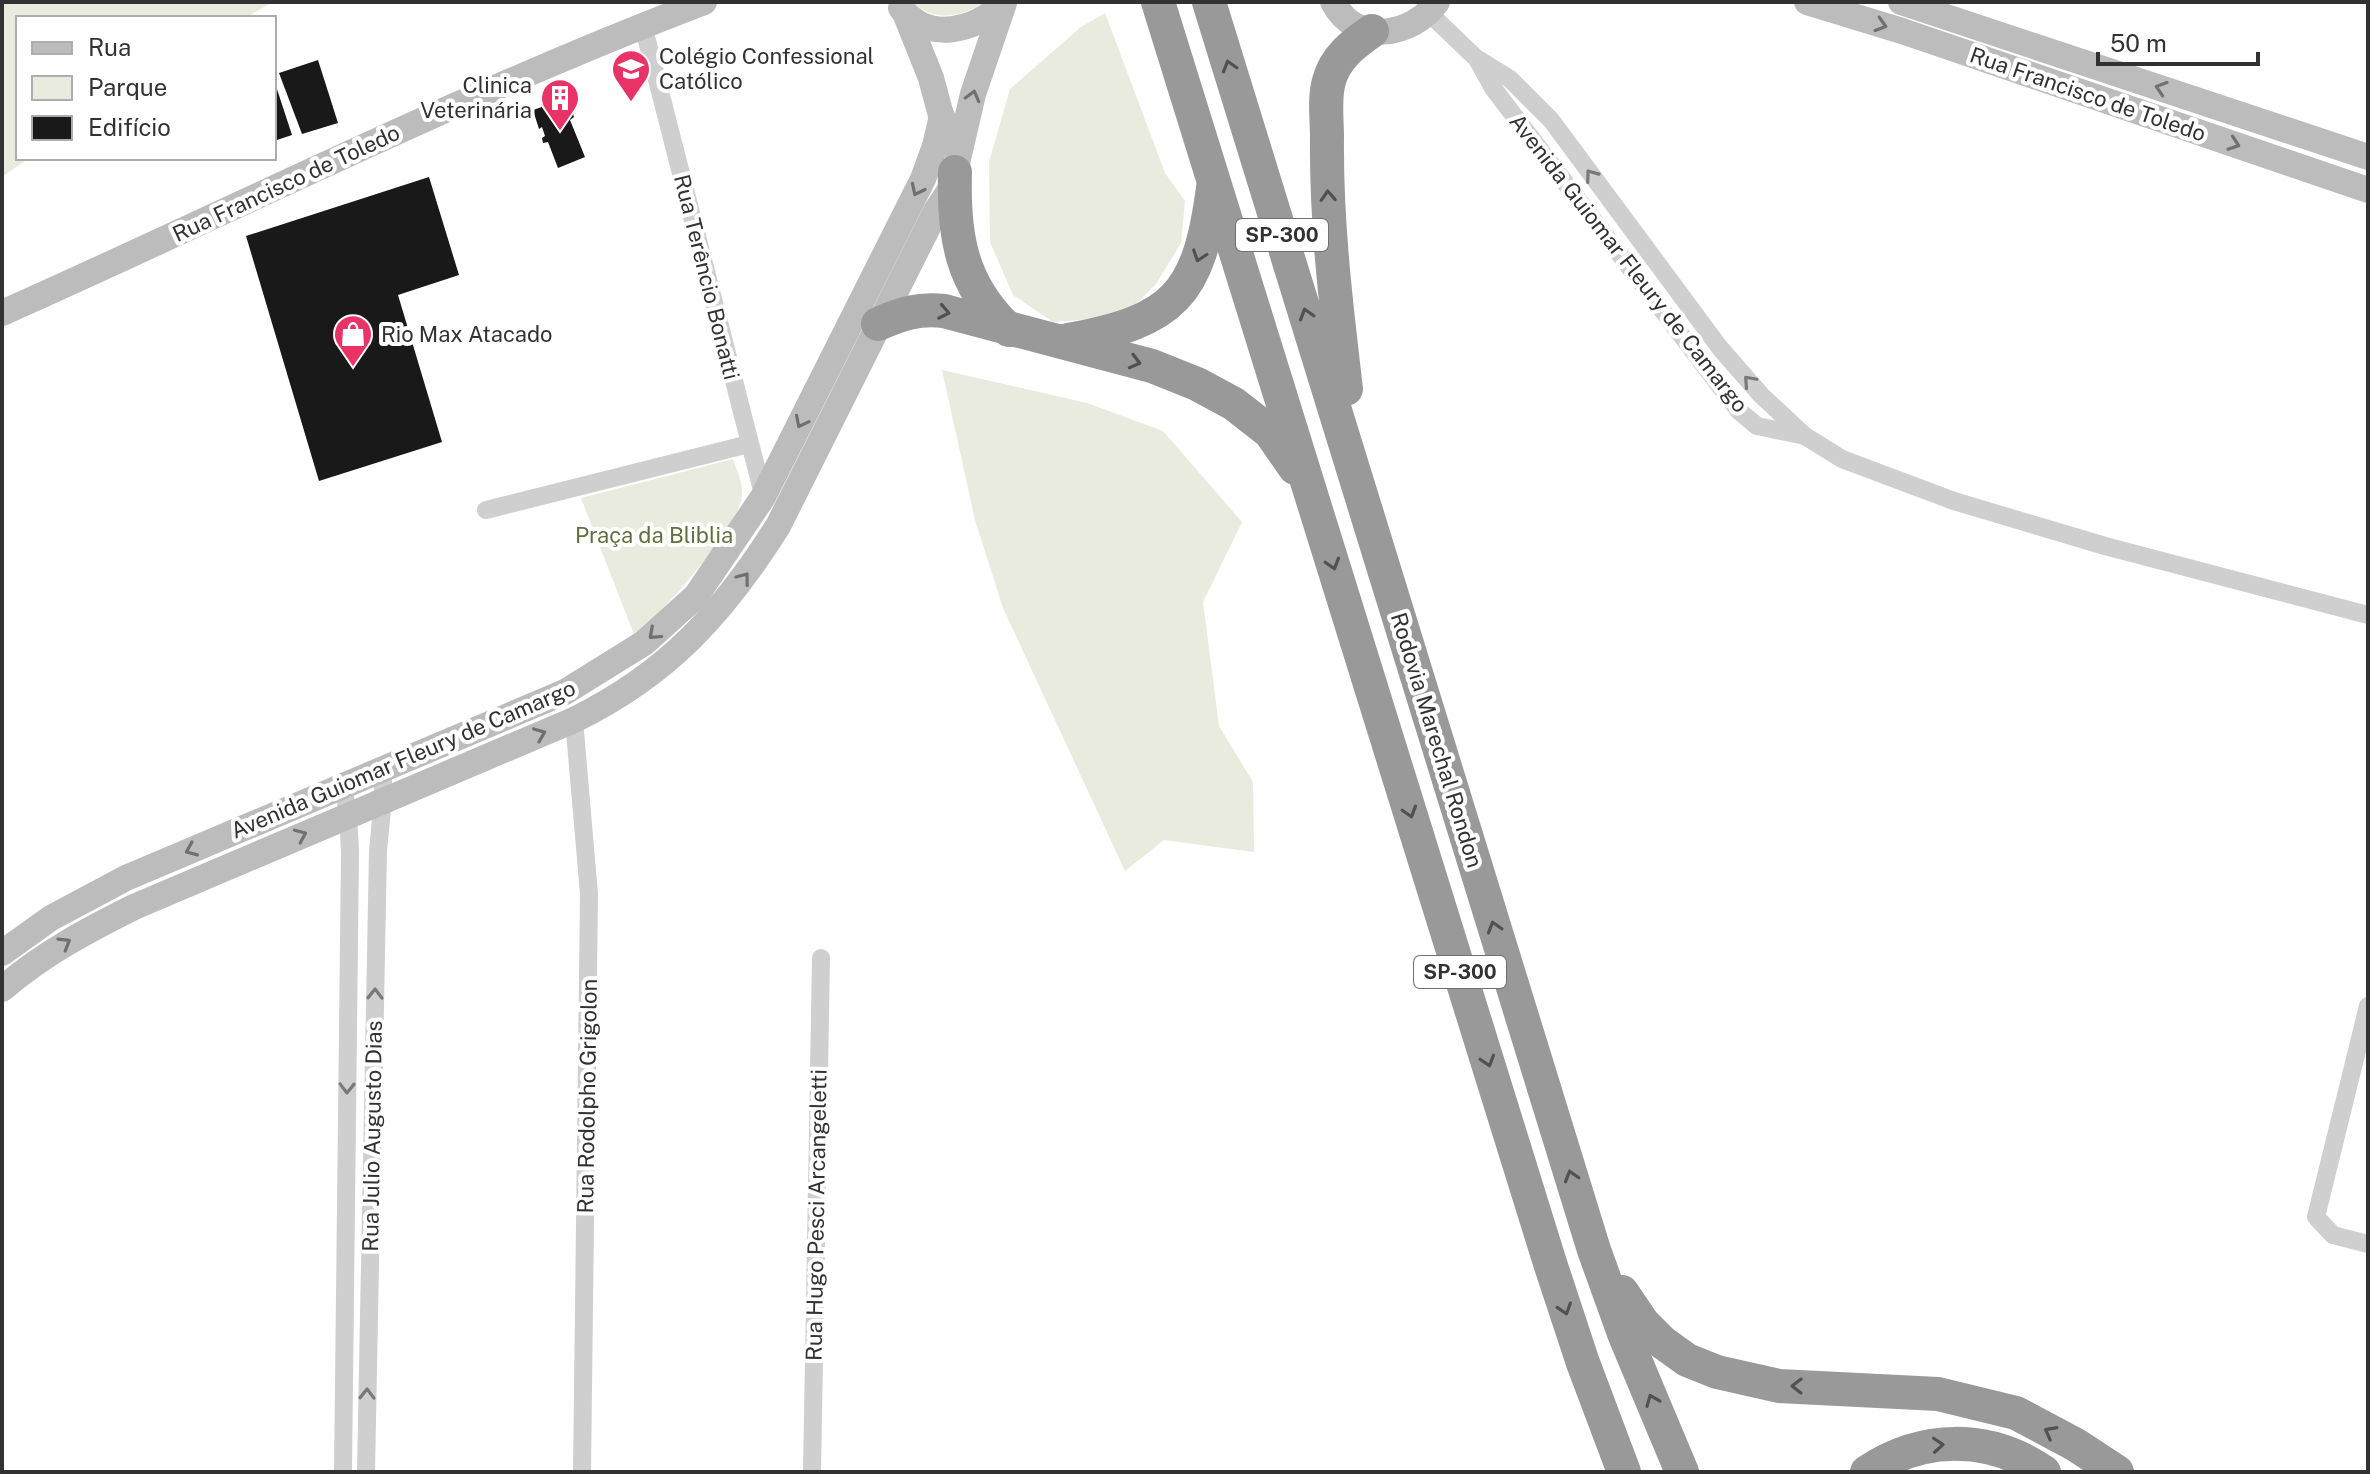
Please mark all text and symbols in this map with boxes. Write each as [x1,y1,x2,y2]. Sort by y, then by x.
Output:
legend [16,16,276,160]
one-way arrow [1874,16,1888,32]
scale bar [2098,16,2258,66]
text: 50 m [2110,29,2167,57]
text: Rua [88,33,131,61]
street label: Rua Francisco de Toledo [1967,41,2209,147]
place label: Colégio Confessional Católico [659,43,874,94]
school or university icon: Colégio Confessional Católico [610,48,652,103]
one-way arrow [1222,59,1238,73]
place label: Clinica Veterinária [420,72,532,123]
text: Parque [88,73,167,101]
building icon: Clinica Veterinária [539,77,581,132]
one-way arrow [2155,81,2169,97]
one-way arrow [963,89,980,103]
street label: Avenida Guiomar Fleury de Camargo [1504,109,1754,417]
text: Edifício [88,113,171,141]
street label: Rua Francisco de Toledo [168,119,404,247]
one-way arrow [2226,135,2240,151]
one-way arrow [1587,169,1601,183]
street label: Rua Terêncio Bonatti [669,172,745,382]
one-way arrow [911,181,927,196]
one-way arrow [1320,189,1337,202]
road number: SP-300 [1236,219,1328,251]
one-way arrow [1193,248,1209,262]
one-way arrow [936,303,950,320]
one-way arrow [1299,307,1315,321]
shop icon: Rio Max Atacado [332,313,374,368]
place label: Rio Max Atacado [381,321,553,347]
one-way arrow [1127,352,1141,369]
one-way arrow [1745,376,1759,391]
one-way arrow [795,414,811,429]
park label: Praça da Bliblia [575,522,733,548]
one-way arrow [1324,557,1340,571]
one-way arrow [734,573,748,587]
street label: Rodovia Marechal Rondon [1386,609,1488,871]
one-way arrow [648,624,663,639]
street label: Avenida Guiomar Fleury de Camargo [227,674,579,844]
one-way arrow [532,727,546,743]
one-way arrow [1401,805,1417,819]
one-way arrow [293,828,307,844]
one-way arrow [185,840,199,857]
one-way arrow [1487,921,1503,935]
one-way arrow [56,937,71,953]
road number: SP-300 [1414,956,1506,988]
street label: Rua Rodolpho Grigolon [572,978,602,1214]
one-way arrow [367,987,384,1000]
street label: Rua Julio Augusto Dias [357,1020,387,1252]
one-way arrow [1478,1053,1494,1067]
street label: Rua Hugo Pesci Arcangeletti [800,1069,832,1361]
one-way arrow [338,1082,356,1095]
one-way arrow [1564,1169,1580,1183]
one-way arrow [1556,1301,1572,1315]
one-way arrow [1790,1377,1803,1395]
one-way arrow [359,1387,376,1400]
one-way arrow [1645,1394,1661,1408]
one-way arrow [2044,1426,2059,1441]
one-way arrow [1932,1436,1945,1453]

